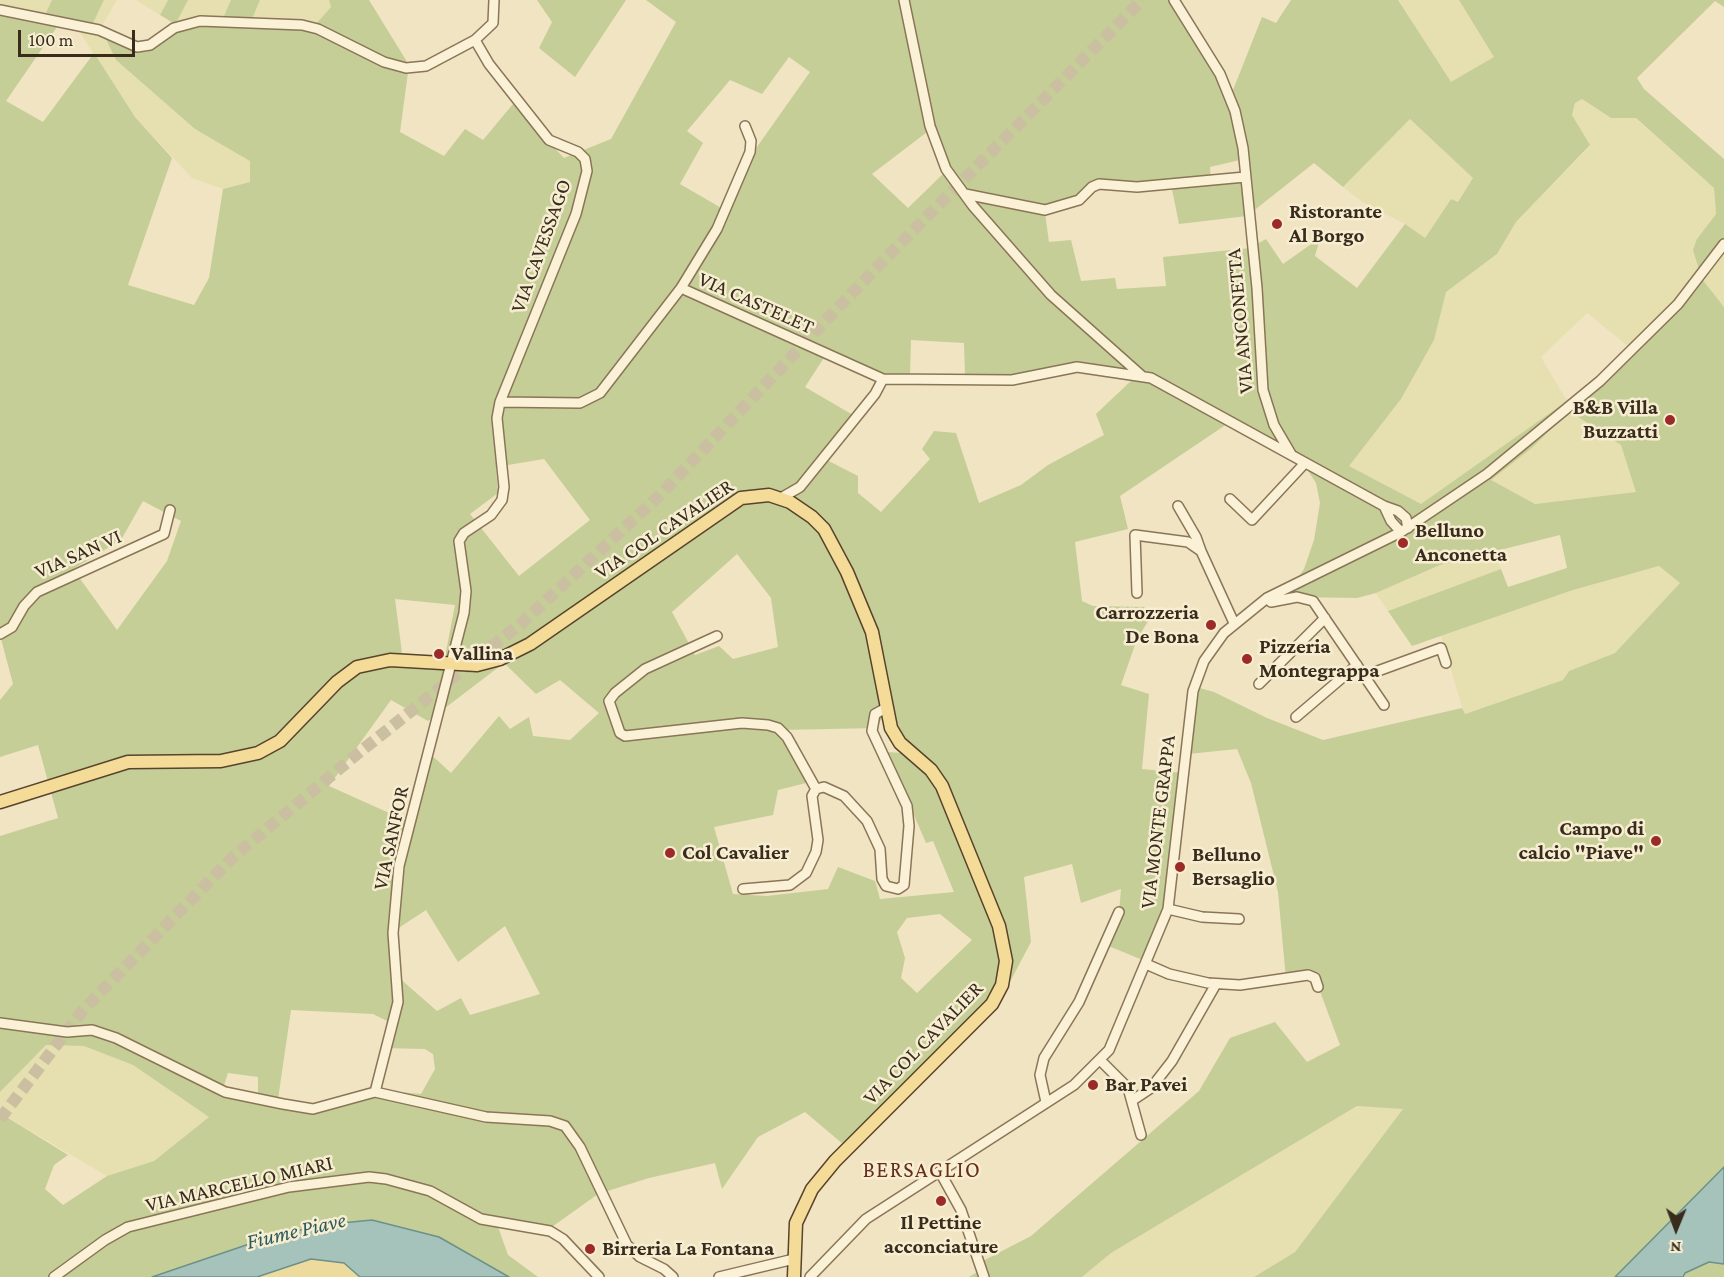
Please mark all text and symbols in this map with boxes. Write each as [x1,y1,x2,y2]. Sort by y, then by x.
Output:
scale bar [21,18,138,56]
text: 100 m [29,30,73,50]
street label: VIA CAVESSAGO [505,176,577,316]
place label: Ristorante Al Borgo [1289,199,1382,249]
marker: Ristorante Al Borgo [1270,217,1284,231]
street label: VIA ANCONETTA [1221,247,1259,395]
street label: VIA CASTELET [694,266,818,340]
place label: B&B Villa Buzzatti [1573,395,1658,445]
marker: B&B Villa Buzzatti [1663,413,1677,427]
street label: VIA COL CAVALIER [590,473,738,585]
place label: Belluno Anconetta [1415,518,1507,568]
street label: VIA SAN VI [31,524,125,584]
marker: Belluno Anconetta [1396,536,1410,550]
place label: Carrozzeria De Bona [1095,600,1199,650]
marker: Carrozzeria De Bona [1204,618,1218,632]
place label: Pizzeria Montegrappa [1259,634,1380,684]
place label: Vallina [451,641,513,667]
marker: Vallina [432,647,446,661]
marker: Pizzeria Montegrappa [1240,652,1254,666]
street label: VIA MONTE GRAPPA [1135,734,1181,910]
street label: VIA SANFOR [368,784,414,892]
place label: Campo di calcio "Piave" [1518,816,1644,866]
marker: Campo di calcio "Piave" [1649,834,1663,848]
place label: Col Cavalier [682,840,789,866]
place label: Belluno Bersaglio [1192,842,1275,892]
marker: Col Cavalier [663,846,677,860]
marker: Belluno Bersaglio [1173,860,1187,874]
street label: VIA COL CAVALIER [858,976,988,1110]
place label: Bar Pavei [1105,1072,1187,1098]
marker: Bar Pavei [1086,1078,1100,1092]
street label: VIA MARCELLO MIARI [143,1150,335,1218]
district label: BERSAGLIO [863,1157,981,1183]
marker: Il Pettine acconciature [934,1194,948,1208]
north arrow [1646,1199,1706,1259]
water label: Fiume Piave [244,1207,348,1255]
place label: Il Pettine acconciature [884,1210,998,1260]
place label: Birreria La Fontana [602,1236,774,1262]
text: N [1670,1239,1681,1256]
marker: Birreria La Fontana [583,1242,597,1256]

